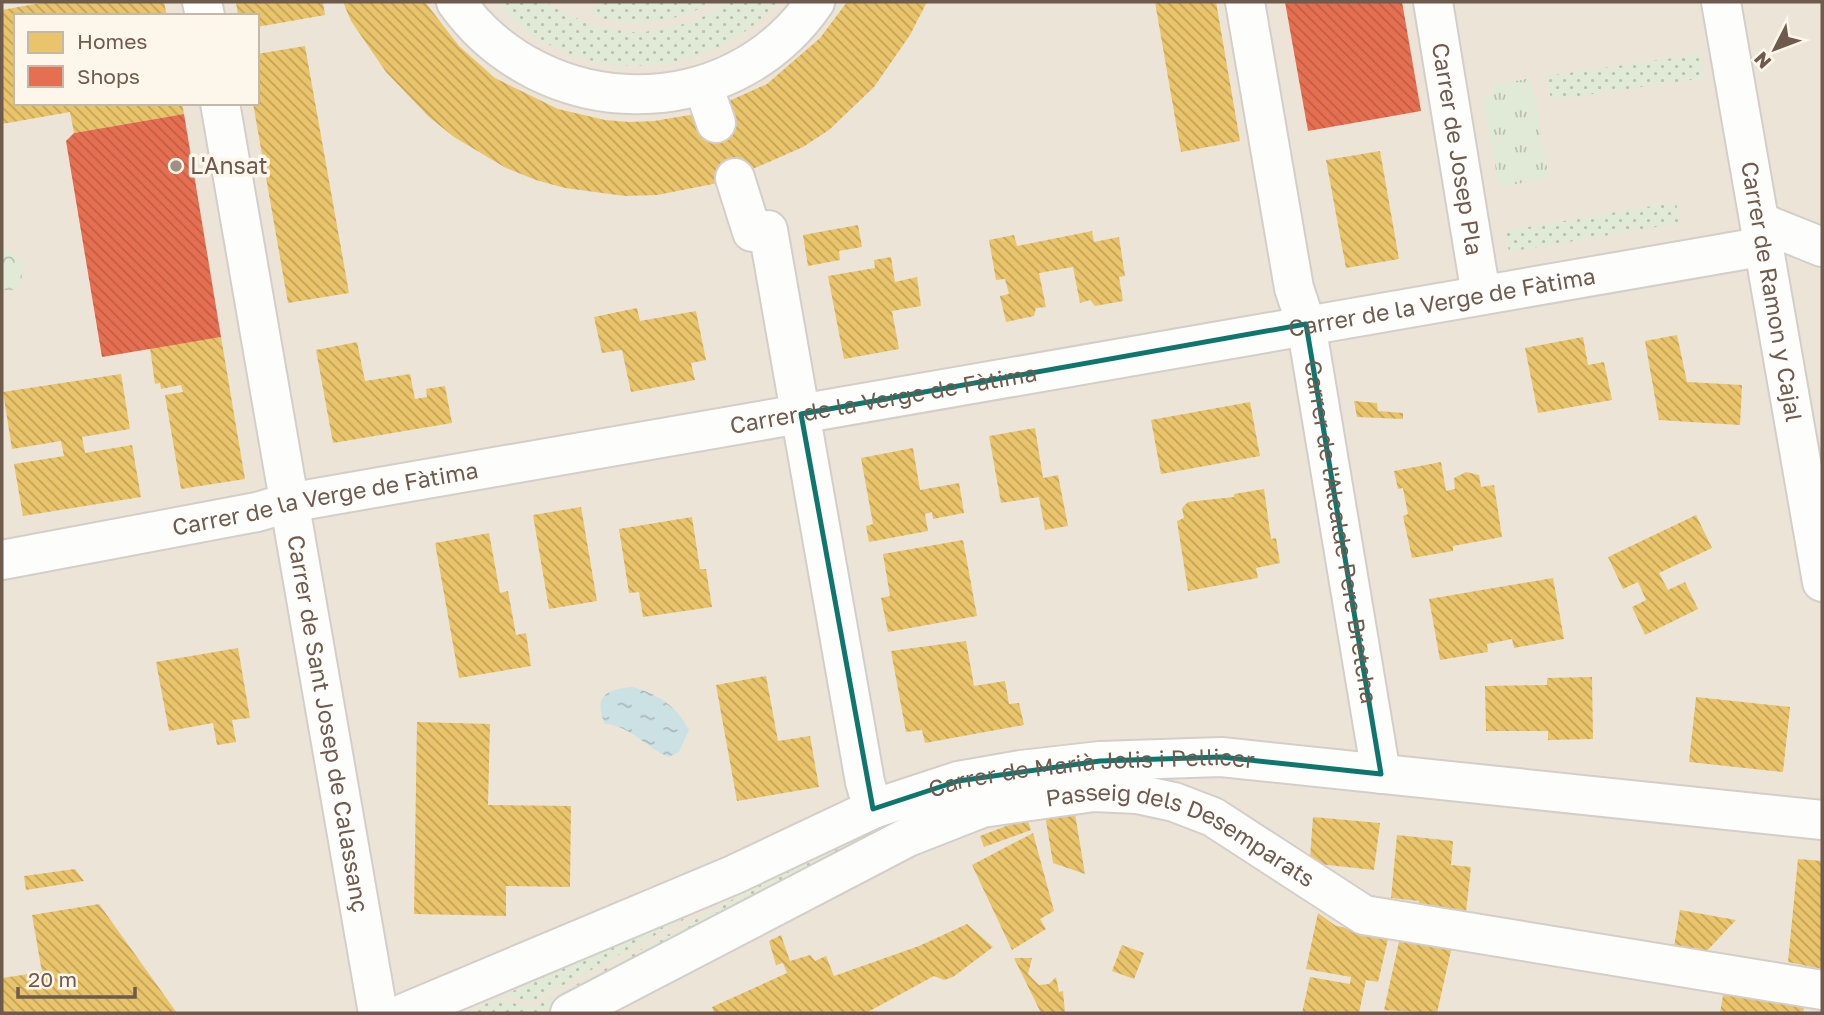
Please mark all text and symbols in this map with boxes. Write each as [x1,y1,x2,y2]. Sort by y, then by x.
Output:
legend [14,14,259,105]
north arrow [1740,14,1810,84]
text: Homes [77,28,147,54]
street label: Carrer de Josep Pla [1427,40,1489,257]
text: N [1749,48,1775,74]
text: Shops [77,63,140,89]
place label: L'Ansat [190,151,268,179]
marker: L'Ansat [168,158,184,174]
street label: Carrer de Ramon y Cajal [1736,159,1809,424]
street label: Carrer de la Verge de Fàtima [1286,261,1597,342]
street label: Carrer de la Verge de Fàtima [727,358,1039,439]
street label: Carrer de l'Alcalde Pere Bretcha [1299,358,1384,706]
street label: Carrer de la Verge de Fàtima [170,455,480,541]
street label: Carrer de Sant Josep de Calassanç [282,533,375,914]
street label: Carrer de Marià Jolis i Pellicer [925,742,1256,803]
street label: Passeig dels Desemparats [1044,777,1321,892]
scale bar [18,956,135,1000]
text: 20 m [28,966,77,992]

